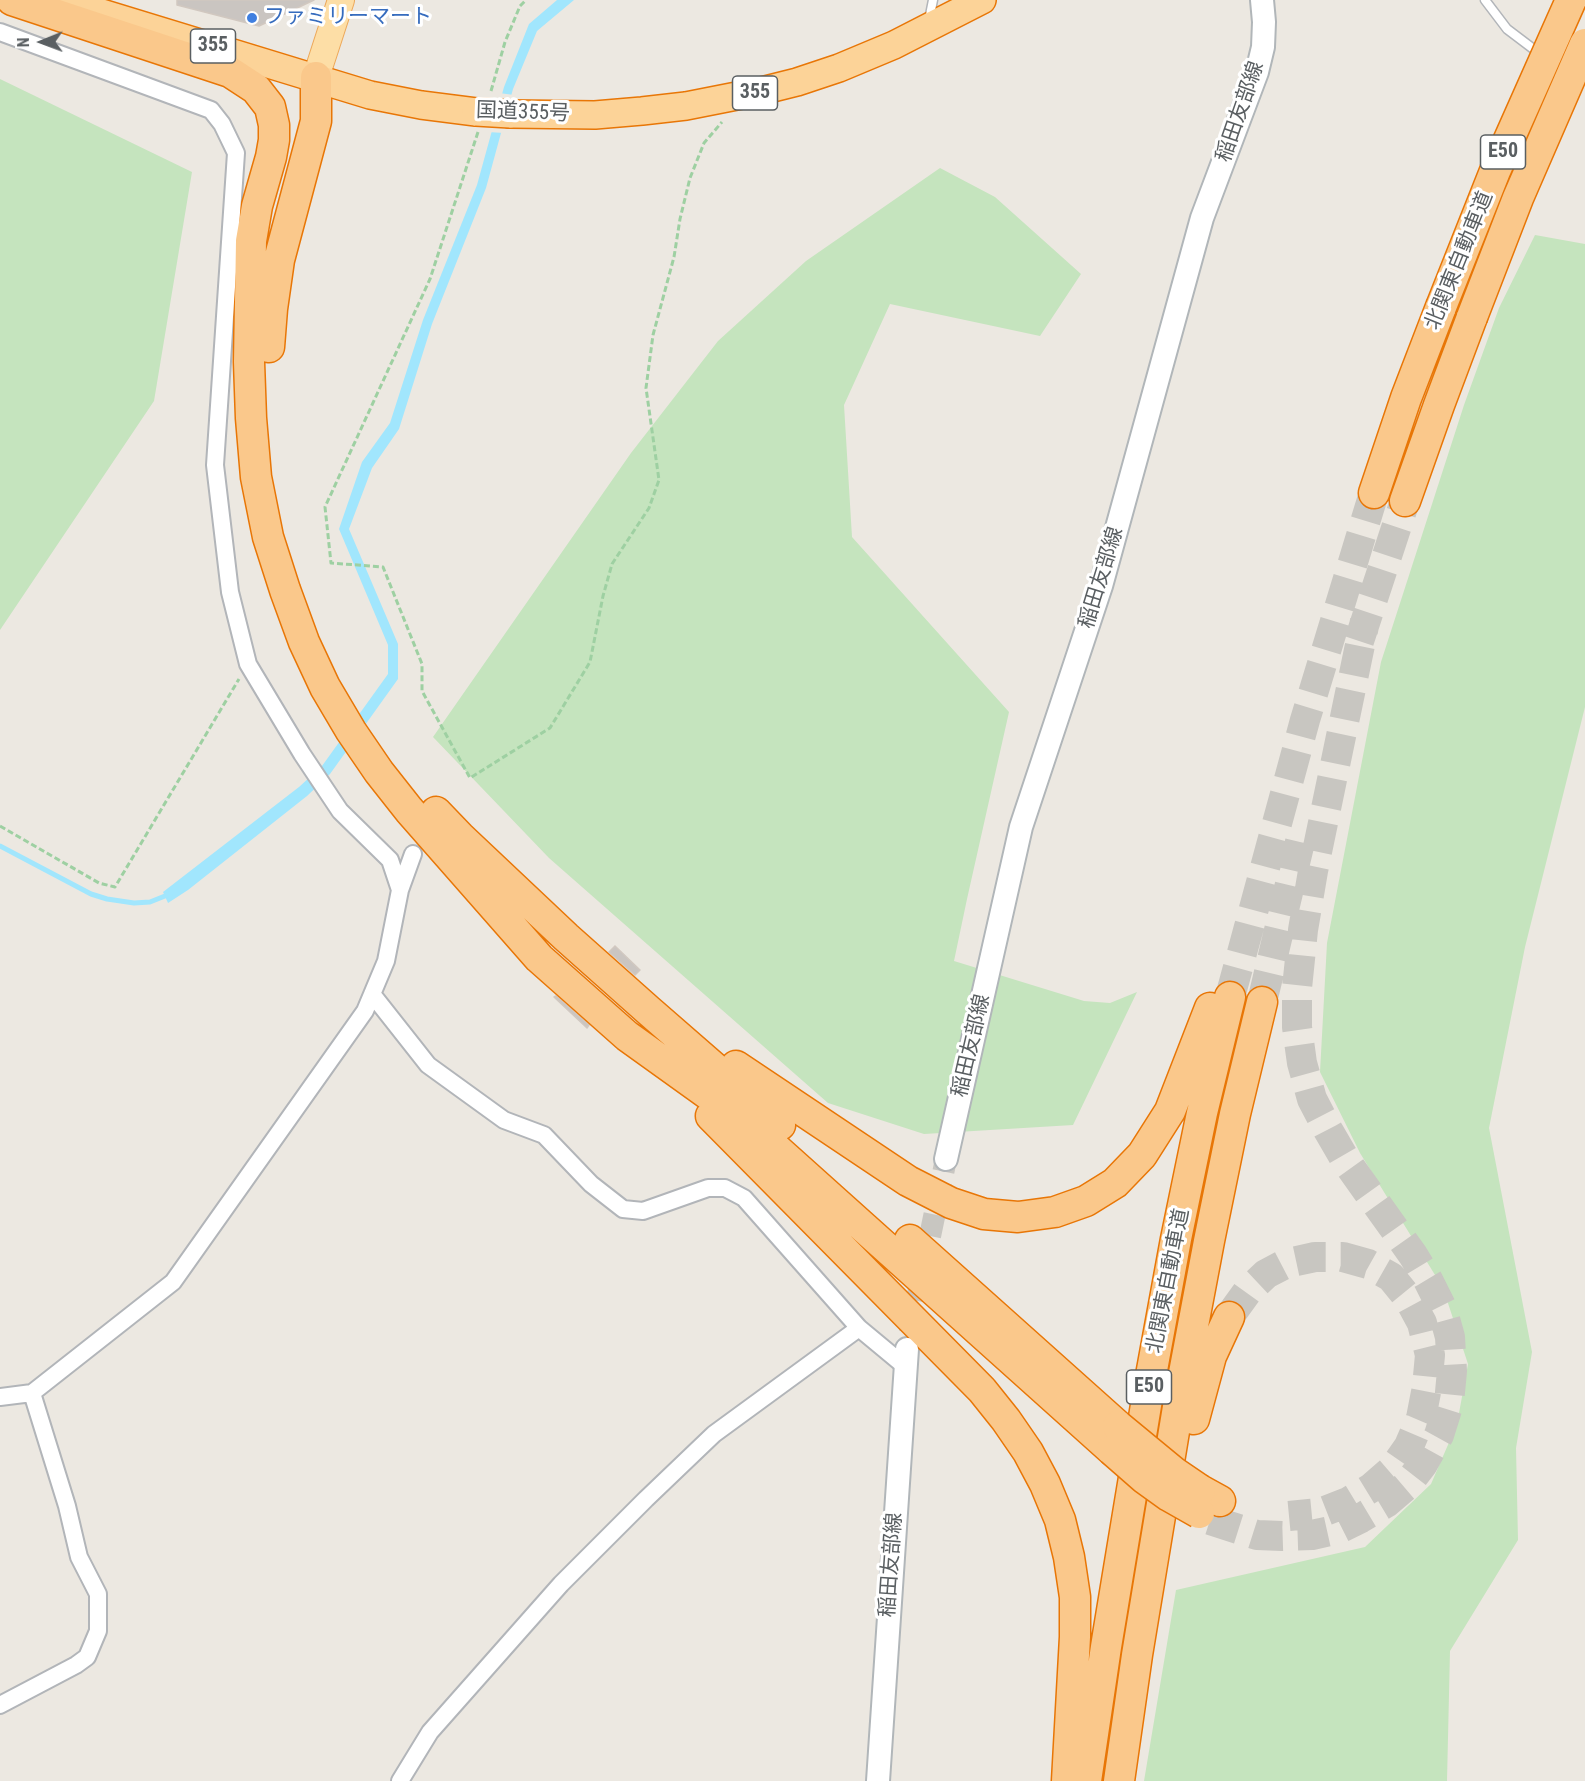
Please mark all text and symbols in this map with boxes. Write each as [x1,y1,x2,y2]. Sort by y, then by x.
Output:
place label: ファミリーマート [264,5,432,31]
marker: ファミリーマート [245,11,259,25]
north arrow [12,12,72,72]
road number: 355 [190,29,236,63]
text: N [14,37,33,47]
street label: 稲田友部線 [1212,58,1270,166]
road number: 355 [732,76,777,110]
street label: 国道355号 [476,99,570,127]
road number: E50 [1480,135,1526,169]
street label: 北関東自動車道 [1421,188,1499,334]
street label: 稲田友部線 [1075,524,1129,632]
street label: 稲田友部線 [948,992,996,1100]
street label: 北関東自動車道 [1143,1206,1195,1356]
road number: E50 [1126,1370,1172,1404]
street label: 稲田友部線 [876,1512,908,1618]

